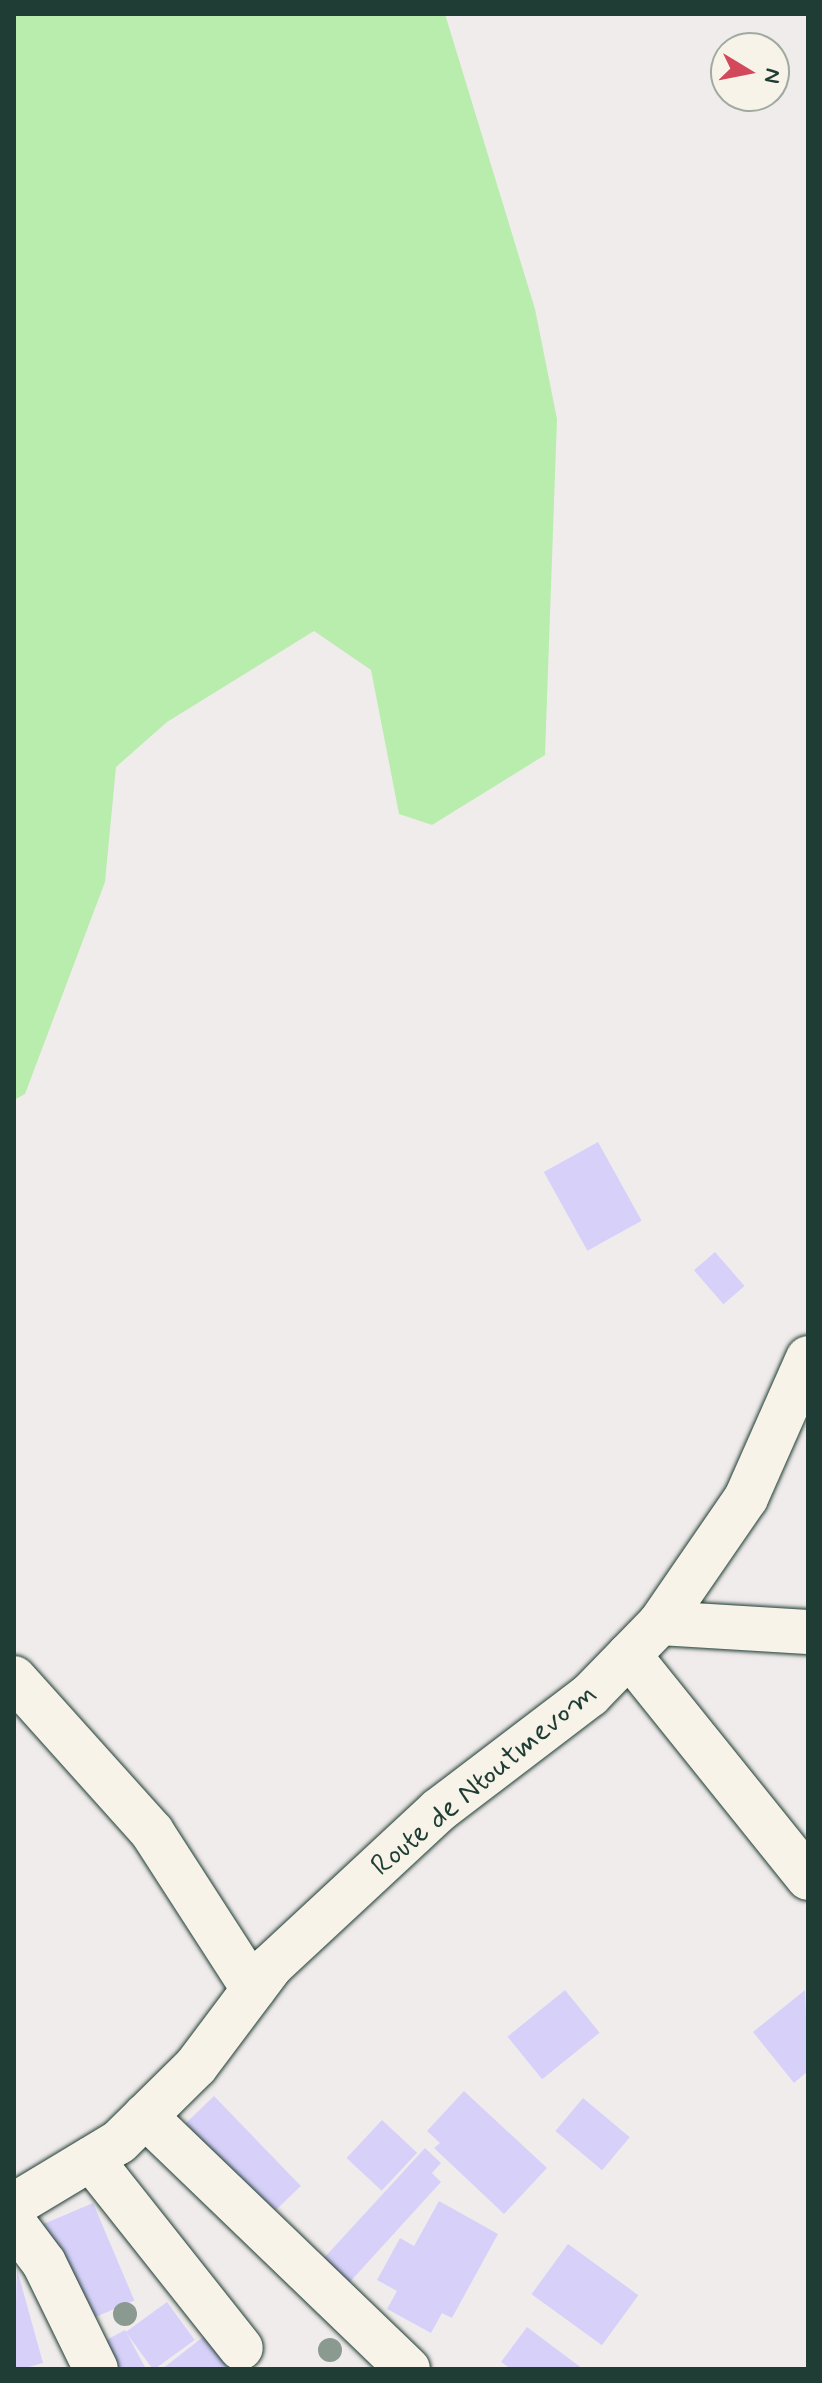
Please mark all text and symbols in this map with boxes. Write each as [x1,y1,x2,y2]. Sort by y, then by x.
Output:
north arrow [710,32,790,112]
text: N [757,66,787,85]
street label: Route de Ntoutmevom [367,1678,601,1882]

